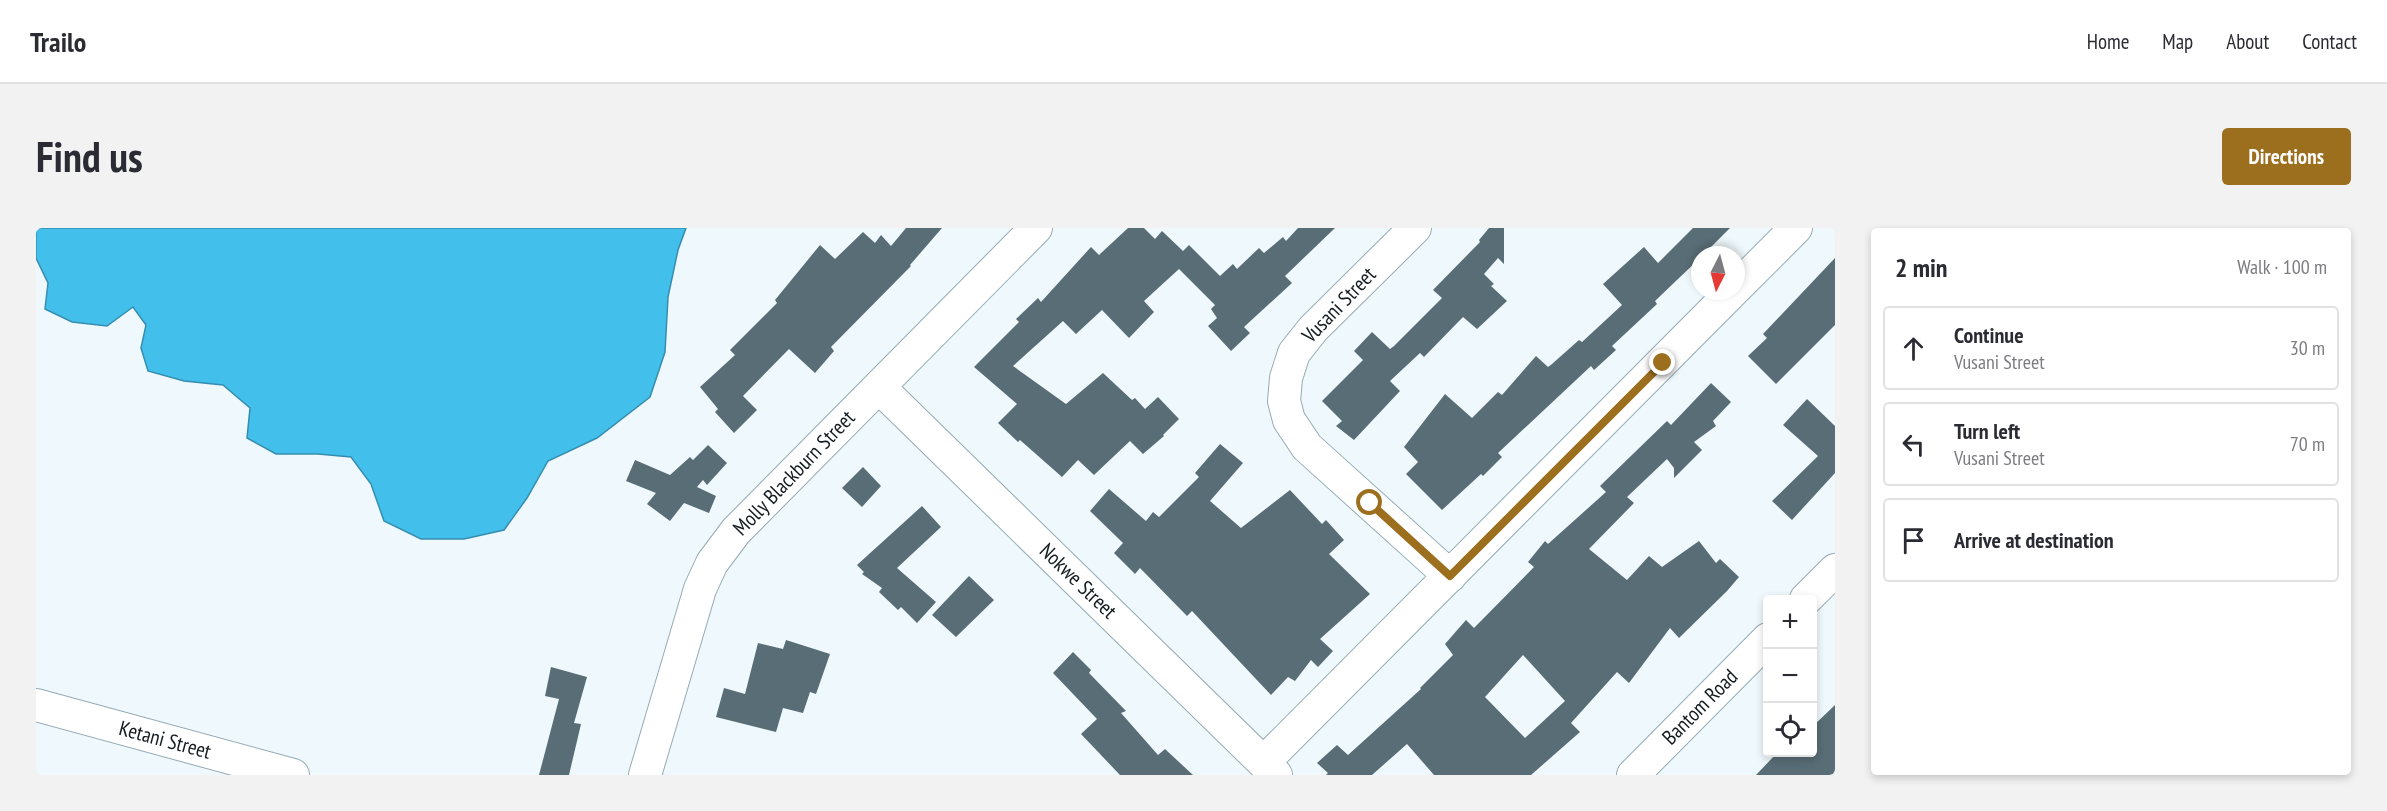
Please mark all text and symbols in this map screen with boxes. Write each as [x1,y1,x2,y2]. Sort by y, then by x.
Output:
text: Trailo [30,23,86,60]
text: Home [2087,28,2129,55]
text: Map [2162,28,2193,55]
text: About [2226,28,2269,55]
text: Contact [2302,28,2357,55]
button: Directions [2222,128,2351,185]
text: Find us [36,129,143,184]
north arrow [1691,246,1745,300]
text: 2 min [1895,251,1948,284]
text: Walk · 100 m [2237,254,2327,280]
street label: Vusani Street [1295,261,1382,349]
text: Continue [1954,321,2024,349]
icon: ahead [1897,332,1930,365]
text: 30 m [2290,335,2325,361]
route end [1649,349,1675,375]
text: Vusani Street [1954,349,2045,375]
street label: Molly Blackburn Street [727,404,860,541]
text: Turn left [1954,417,2020,445]
icon: left [1897,428,1930,461]
text: 70 m [2290,431,2325,457]
text: Vusani Street [1954,445,2045,471]
route start [1356,489,1382,515]
icon: arrive [1897,524,1930,557]
text: Arrive at destination [1954,526,2114,554]
street label: Nokwe Street [1034,537,1123,624]
map controls [1763,595,1817,757]
button: + [1763,595,1817,649]
button: − [1763,649,1817,703]
street label: Bantom Road [1656,663,1743,750]
button: locate [1763,703,1817,757]
street label: Ketani Street [116,714,214,765]

